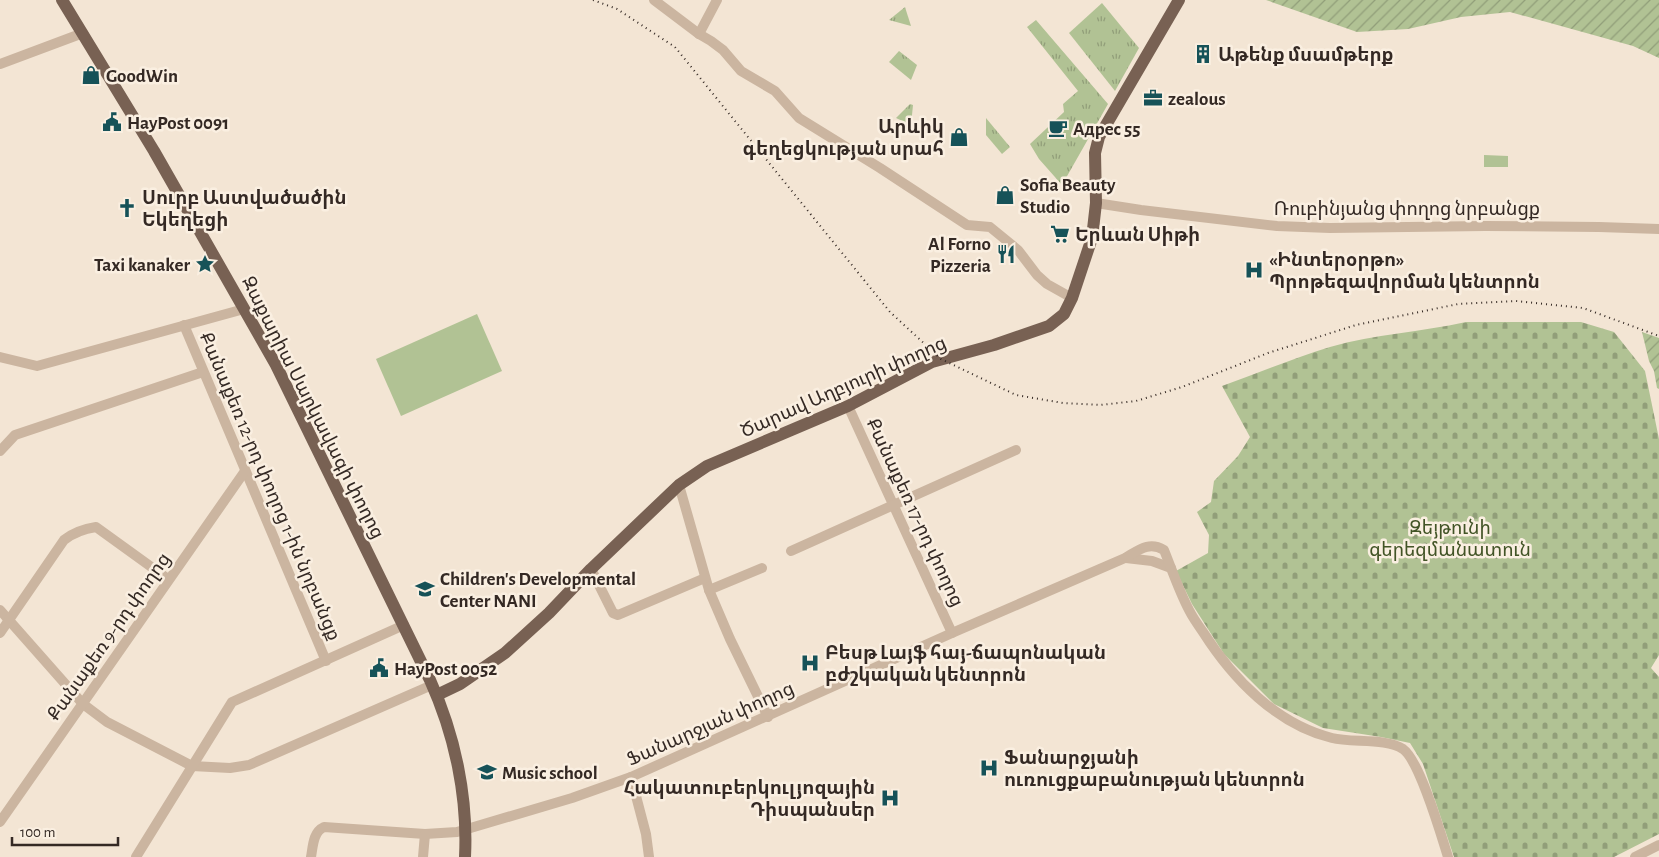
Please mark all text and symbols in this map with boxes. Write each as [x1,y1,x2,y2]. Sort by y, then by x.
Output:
building icon: Աթենք մսամթերք [1192,43,1214,65]
place label: Աթենք մսամթերք [1218,45,1394,66]
shop icon: GoodWin [80,64,102,86]
place label: GoodWin [106,67,178,86]
office icon: zealous [1142,87,1164,109]
place label: zealous [1168,90,1226,109]
public building icon: HayPost 0091 [101,111,123,133]
place label: HayPost 0091 [127,114,229,133]
cafe icon: Адрес 55 [1047,117,1069,139]
place label: Արևիկ գեղեցկության սրահ [743,118,944,160]
place label: Адрес 55 [1073,120,1141,139]
shop icon: Արևիկ գեղեցկության սրահ [948,126,970,148]
place label: Sofia Beauty Studio [1020,176,1116,217]
shop icon: Sofia Beauty Studio [994,184,1016,206]
place label: Սուրբ Աստվածածին Եկեղեցի [142,188,346,231]
church icon: Սուրբ Աստվածածին Եկեղեցի [116,197,138,219]
street label: Ռուբինյանց փողոց նրբանցք [1274,199,1540,220]
supermarket icon: Երևան Սիթի [1049,223,1071,245]
place label: Երևան Սիթի [1075,225,1200,246]
place label: Al Forno Pizzeria [928,235,991,276]
restaurant icon: Al Forno Pizzeria [995,243,1017,265]
place label: «Ինտերօրթո» Պրոթեզավորման կենտրոն [1269,250,1540,293]
place icon: Taxi kanaker [194,253,216,275]
place label: Taxi kanaker [94,256,190,275]
hospital icon: «Ինտերօրթո» Պրոթեզավորման կենտրոն [1243,259,1265,281]
street label: Զաքարիա Սարկավագի փողոց [237,273,387,542]
street label: Քանաքեռ 12-րդ փողոց 1-ին նրբանցք [195,329,344,644]
street label: Ծարավ Աղբյուրի փողոց [738,333,950,442]
street label: Քանաքեռ 17-րդ փողոց [862,415,968,610]
park label: Զեյթունի գերեզմանատուն [1369,518,1531,561]
street label: Քանաքեռ 9-րդ փողոց [43,549,175,725]
place label: Children's Developmental Center NANI [440,570,636,611]
school or university icon: Children's Developmental Center NANI [414,578,436,600]
place label: Բեսթ Լայֆ հայ-ճապոնական բժշկական կենտրոն [825,643,1106,686]
hospital icon: Բեսթ Լայֆ հայ-ճապոնական բժշկական կենտրոն [799,652,821,674]
public building icon: HayPost 0052 [368,657,390,679]
place label: HayPost 0052 [394,660,497,679]
street label: Ֆանարջյան փողոց [624,678,797,771]
place label: Ֆանարջյանի ուռուցքաբանության կենտրոն [1004,748,1305,791]
hospital icon: Ֆանարջյանի ուռուցքաբանության կենտրոն [978,757,1000,779]
school or university icon: Music school [476,761,498,783]
place label: Music school [502,764,598,783]
place label: Հակատուբերկուլյոզային Դիսպանսեր [624,778,875,821]
hospital icon: Հակատուբերկուլյոզային Դիսպանսեր [879,787,901,809]
scale bar [12,814,119,846]
text: 100 m [20,825,55,840]

